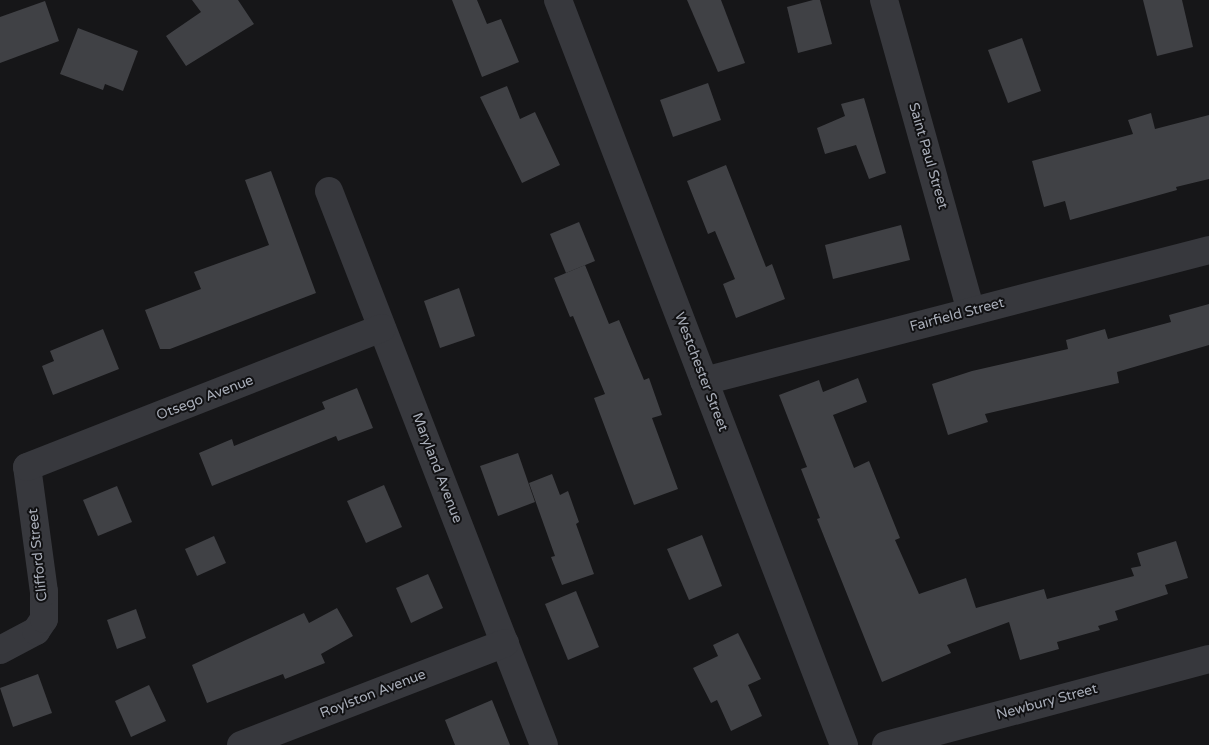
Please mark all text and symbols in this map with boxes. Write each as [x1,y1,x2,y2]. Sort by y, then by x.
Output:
street label: Saint Paul Street [905,101,951,211]
street label: Fairfield Street [908,294,1006,336]
street label: Westchester Street [671,310,731,434]
street label: Otsego Avenue [154,372,256,424]
street label: Maryland Avenue [408,411,466,525]
street label: Clifford Street [25,508,51,602]
street label: Roylston Avenue [318,666,428,722]
street label: Newbury Street [995,680,1099,724]

